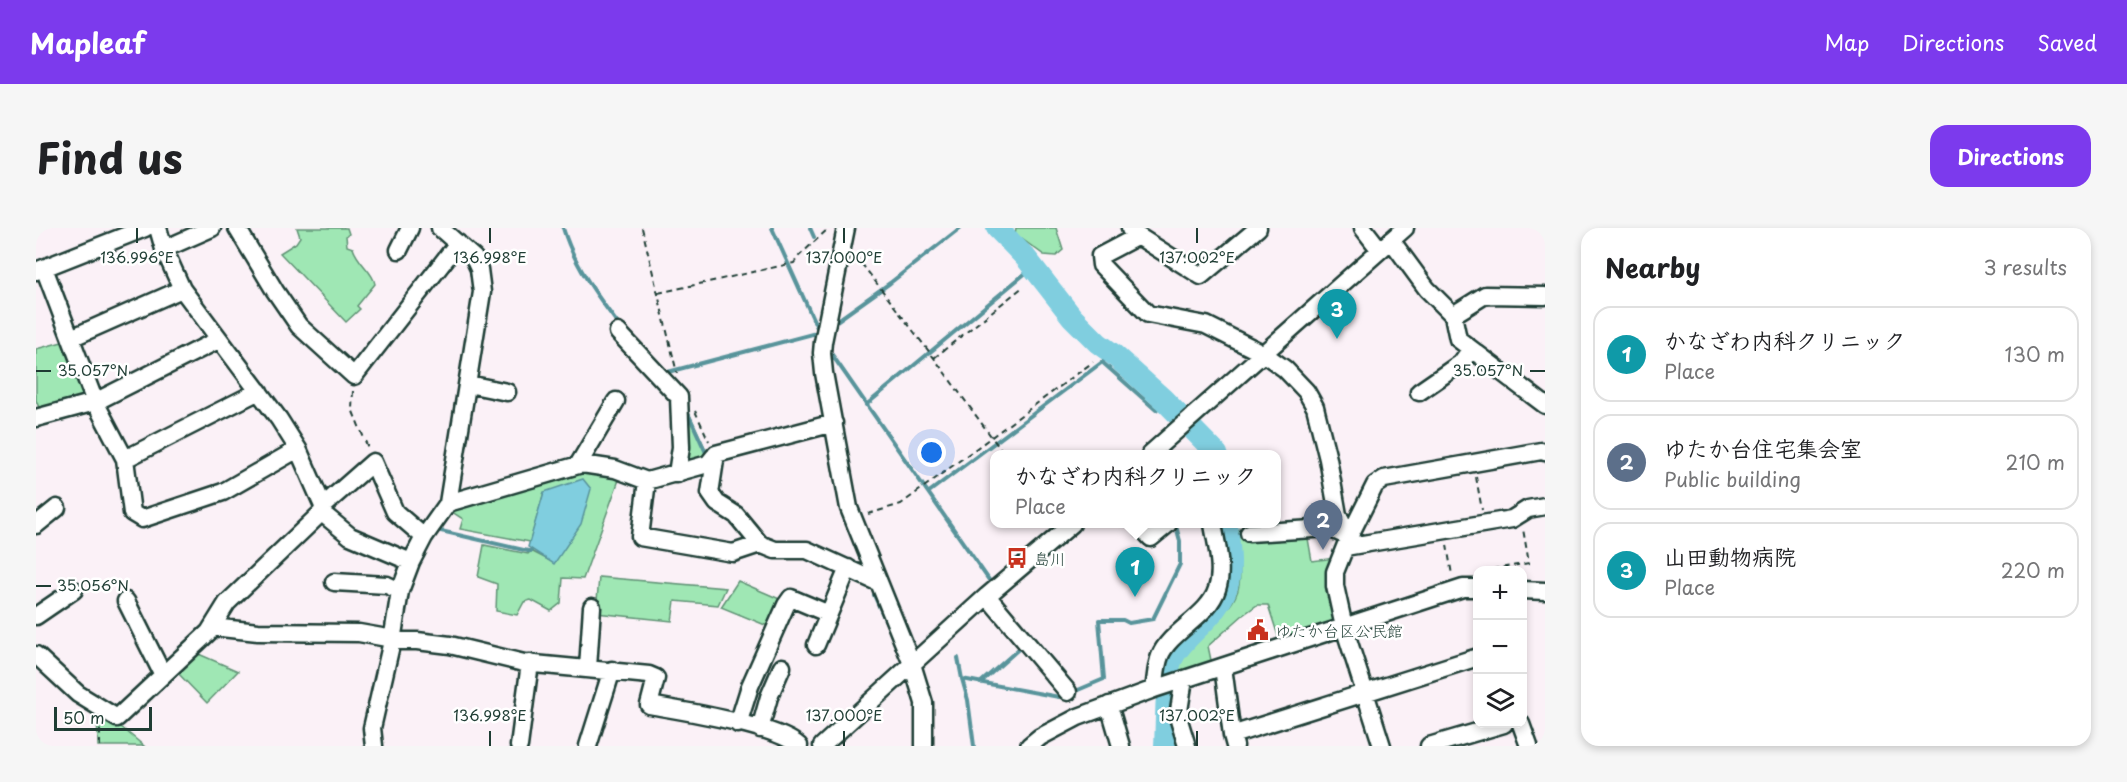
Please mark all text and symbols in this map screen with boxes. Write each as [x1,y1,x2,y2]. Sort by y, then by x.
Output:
text: Mapleaf [30,21,146,64]
text: Map [1824,26,1869,58]
text: Directions [1902,26,2004,58]
text: Saved [2037,26,2097,58]
text: Find us [36,125,183,188]
button: Directions [1930,125,2091,187]
text: 136.996°E [100,245,174,268]
text: 136.998°E [453,245,527,268]
text: 137.000°E [806,245,882,268]
text: 137.002°E [1159,245,1235,268]
text: Nearby [1605,248,1700,287]
text: 3 results [1984,252,2067,282]
pin: 3 [1318,290,1356,339]
text: かなざわ内科クリニック [1664,323,1906,356]
text: 1 [1622,339,1631,369]
text: 130 m [2005,339,2065,369]
text: Place [1664,356,1715,386]
text: 35.057°N [58,358,128,381]
text: 35.057°N [1453,358,1523,381]
text: ゆたか台住宅集会室 [1664,431,1862,464]
your location [917,438,946,467]
text: 2 [1619,447,1634,477]
text: 210 m [2006,447,2065,477]
popup [990,450,1281,528]
text: かなざわ内科クリニック [1015,458,1256,491]
text: Public building [1664,464,1801,494]
text: Place [1015,491,1066,521]
pin: 2 [1304,500,1342,550]
text: 山田動物病院 [1664,539,1796,572]
bus stop icon: 島川 [1005,546,1029,570]
place label: 島川 [1034,546,1066,570]
pin: 1 [1116,548,1154,597]
text: 3 [1620,555,1633,585]
text: 220 m [2001,555,2065,585]
map controls [1473,566,1527,728]
button: + [1473,566,1527,620]
text: Place [1664,572,1715,602]
text: 35.056°N [57,573,129,596]
public building icon: ゆたか台区公民館 [1246,618,1270,642]
place label: ゆたか台区公民館 [1275,618,1403,642]
button: − [1473,620,1527,674]
button: layers [1473,674,1527,728]
text: 136.998°E [453,703,527,726]
text: 137.000°E [806,703,882,726]
text: 137.002°E [1159,703,1235,726]
scale bar [54,704,152,732]
text: 50 m [63,705,104,729]

